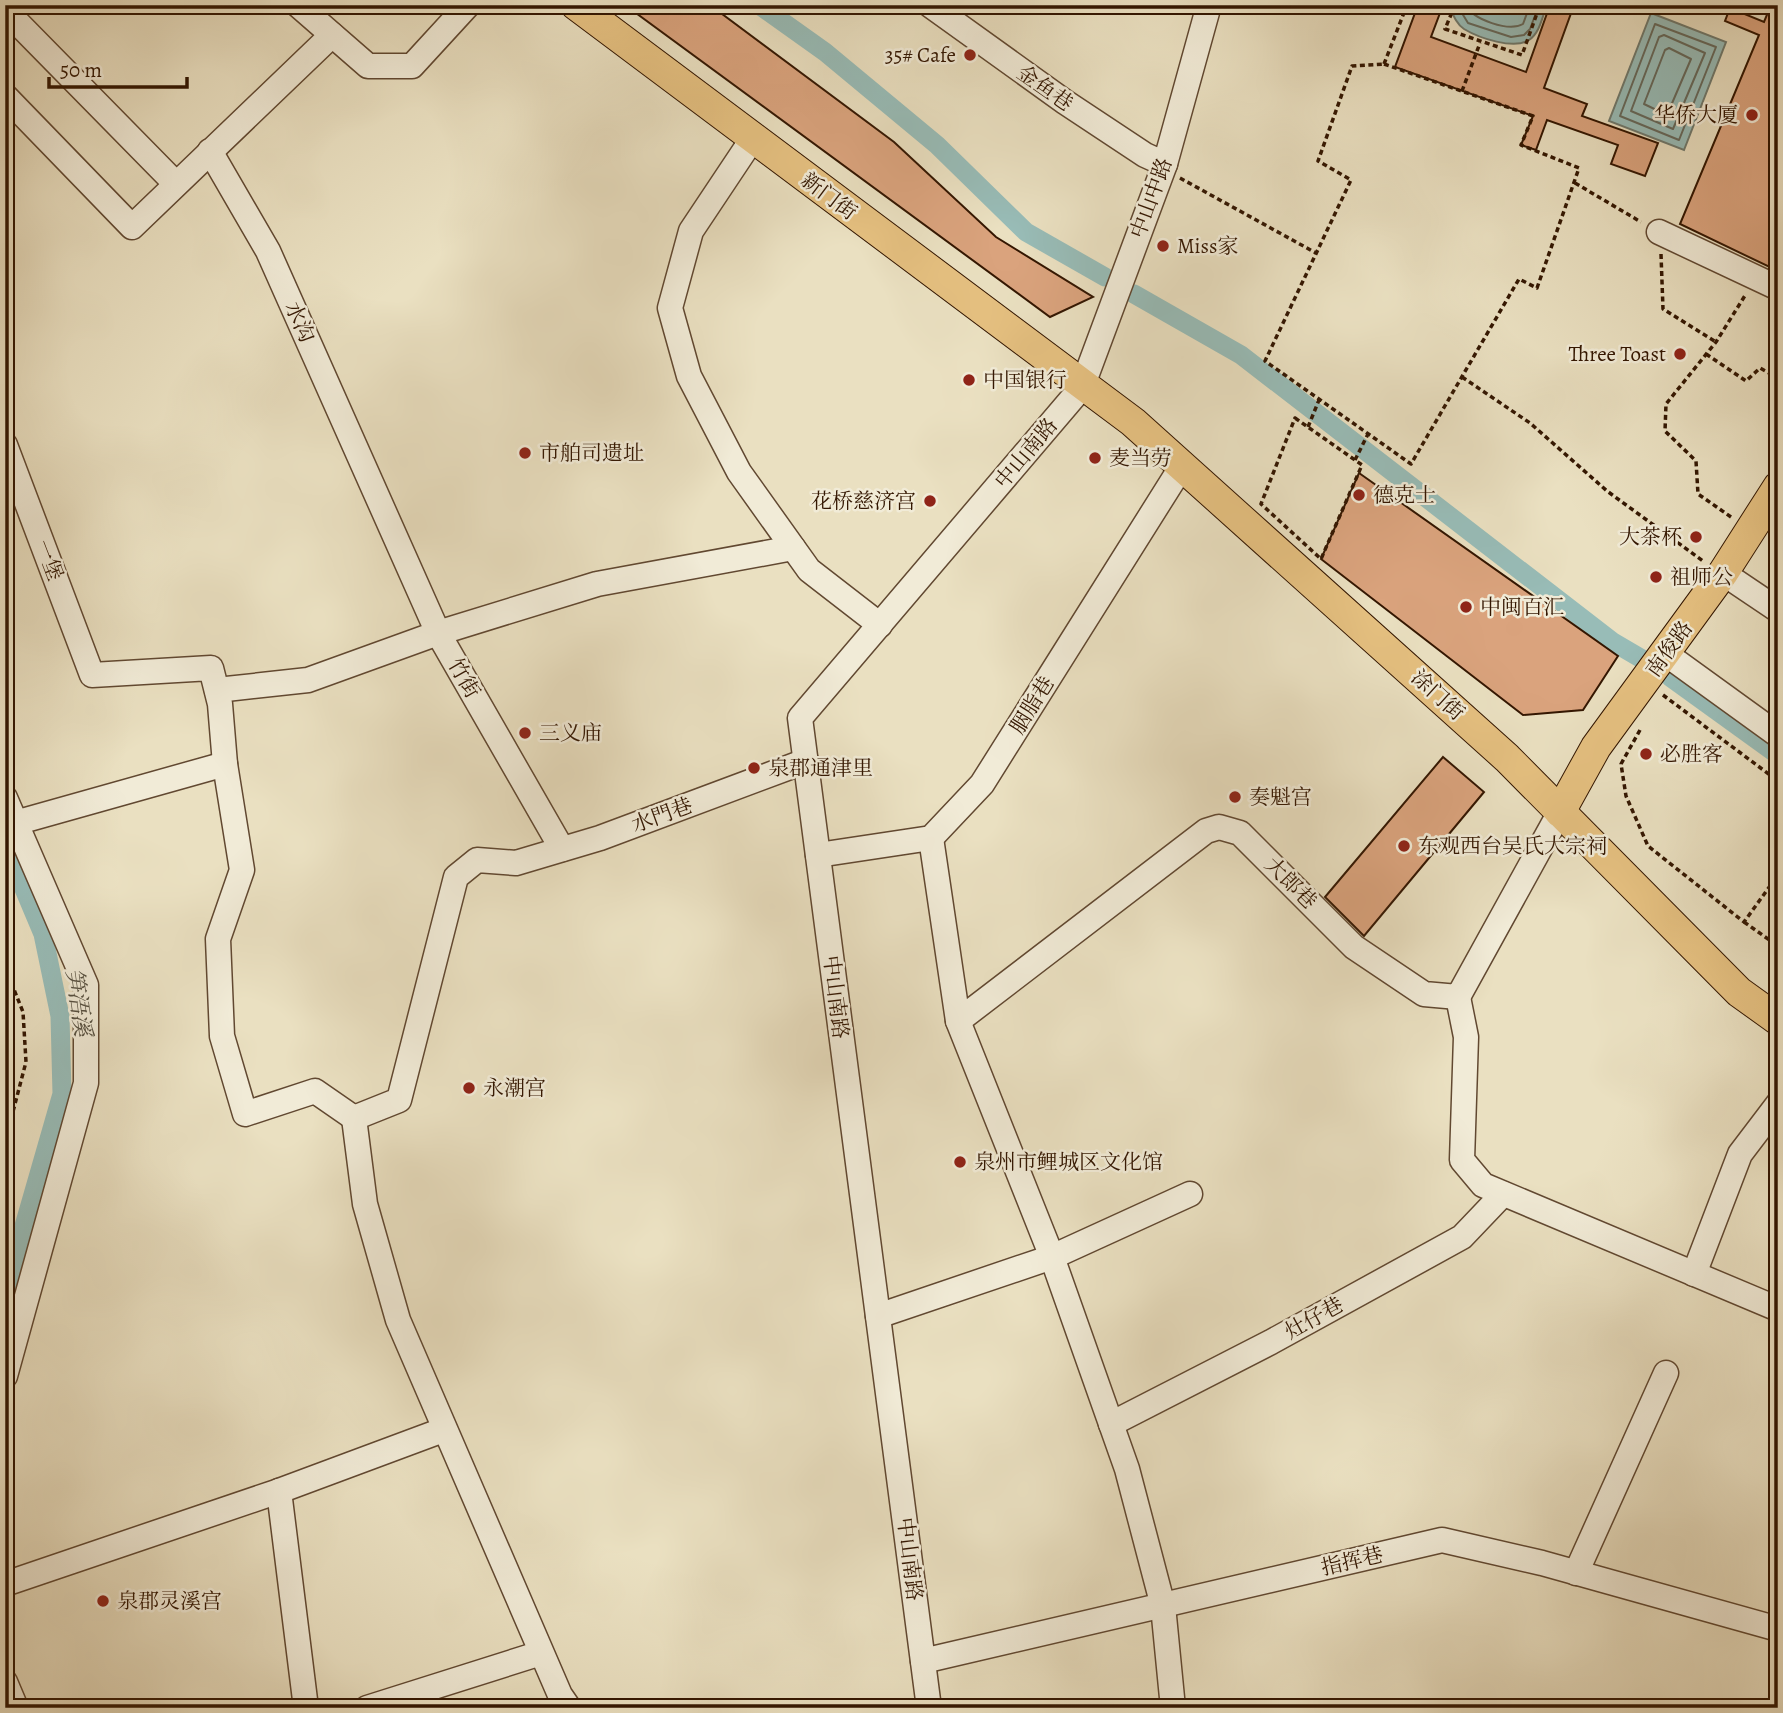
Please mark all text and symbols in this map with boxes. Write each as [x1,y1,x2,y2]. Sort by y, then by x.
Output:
place label: 35# Cafe [885,41,956,69]
scale bar [49,46,187,90]
marker: 35# Cafe [962,47,978,63]
text: 50 m [60,56,102,84]
street label: 金鱼巷 [1011,58,1079,118]
place label: 华侨大厦 [1654,101,1738,129]
marker: 华侨大厦 [1744,107,1760,123]
street label: 中山中路 [1123,154,1179,242]
street label: 新门街 [795,166,863,226]
place label: Miss家 [1177,232,1238,260]
marker: Miss家 [1155,238,1171,254]
street label: 水沟 [279,297,321,347]
place label: Three Toast [1569,340,1666,368]
marker: Three Toast [1672,346,1688,362]
place label: 中国银行 [983,366,1067,394]
marker: 中国银行 [961,372,977,388]
street label: 中山南路 [988,412,1064,494]
place label: 市舶司遗址 [539,439,644,467]
place label: 麦当劳 [1109,444,1172,472]
marker: 市舶司遗址 [517,445,533,461]
marker: 麦当劳 [1087,450,1103,466]
place label: 德克士 [1373,481,1436,509]
place label: 花桥慈济宫 [811,487,916,515]
marker: 德克士 [1351,487,1367,503]
marker: 花桥慈济宫 [922,493,938,509]
place label: 大茶杯 [1619,523,1682,551]
marker: 大茶杯 [1688,529,1704,545]
street label: 一堡 [28,535,70,585]
place label: 祖师公 [1670,563,1733,591]
marker: 祖师公 [1648,569,1664,585]
place label: 中闽百汇 [1480,593,1564,621]
marker: 中闽百汇 [1458,599,1474,615]
street label: 南俊路 [1639,615,1699,683]
street label: 竹街 [441,653,487,703]
street label: 涂门街 [1405,664,1471,726]
street label: 胭脂巷 [1003,671,1061,739]
place label: 三义庙 [539,719,602,747]
marker: 三义庙 [517,725,533,741]
place label: 必胜客 [1660,740,1723,768]
marker: 必胜客 [1638,746,1654,762]
place label: 泉郡通津里 [768,754,873,782]
marker: 泉郡通津里 [746,760,762,776]
place label: 奏魁宫 [1249,783,1312,811]
marker: 奏魁宫 [1227,789,1243,805]
street label: 水門巷 [628,791,696,839]
place label: 东观西台吴氏大宗祠 [1418,832,1607,860]
marker: 东观西台吴氏大宗祠 [1396,838,1412,854]
street label: 大郎巷 [1259,851,1323,915]
street label: 中山南路 [817,954,855,1040]
water label: 笋浯溪 [58,966,99,1041]
place label: 永潮宫 [483,1074,546,1102]
marker: 永潮宫 [461,1080,477,1096]
place label: 泉州市鲤城区文化馆 [974,1148,1163,1176]
marker: 泉州市鲤城区文化馆 [952,1154,968,1170]
street label: 灶仔巷 [1280,1290,1348,1346]
street label: 中山南路 [891,1516,929,1602]
street label: 指挥巷 [1318,1540,1386,1582]
place label: 泉郡灵溪宫 [117,1587,222,1615]
marker: 泉郡灵溪宫 [95,1593,111,1609]

